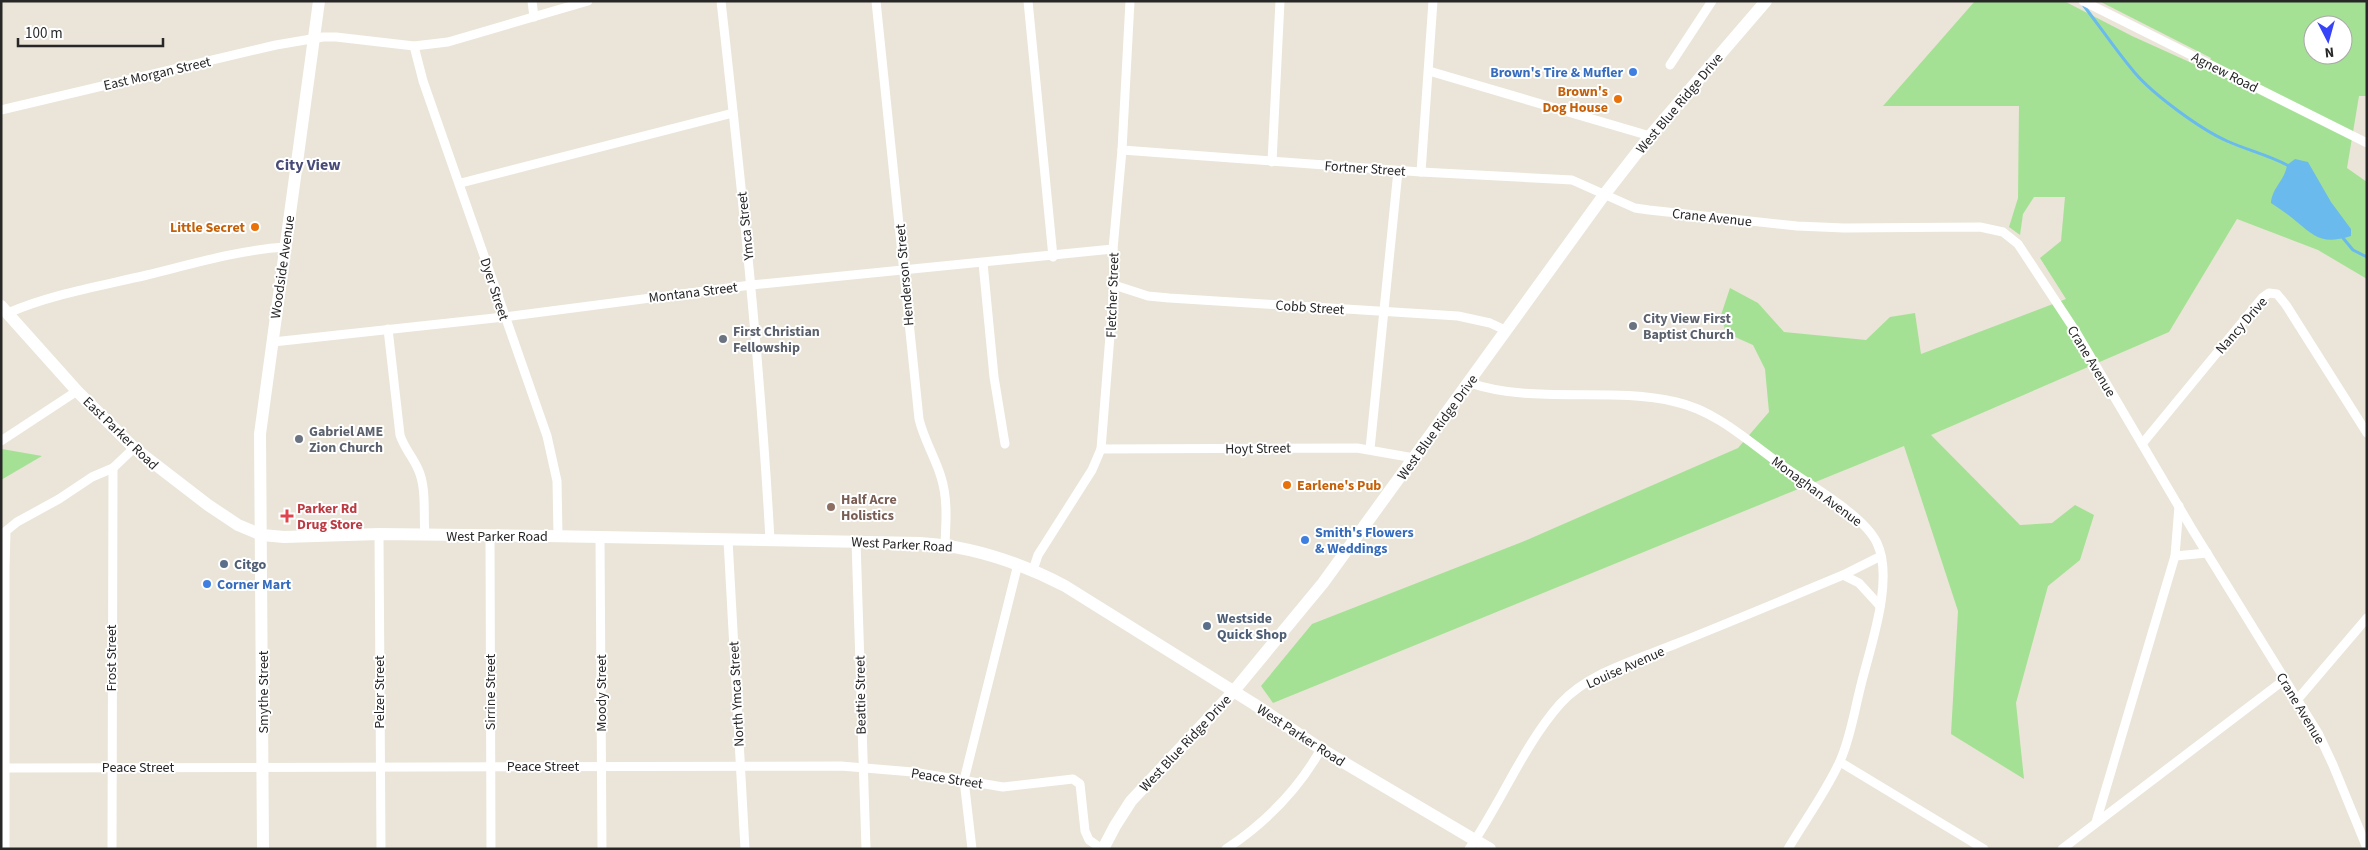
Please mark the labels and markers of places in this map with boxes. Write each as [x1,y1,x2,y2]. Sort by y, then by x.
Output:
place label: Brown's Tire & Mufler [1490,63,1623,83]
marker: Brown's Tire & Mufler [1627,66,1639,78]
place label: Brown's Dog House [1542,82,1608,118]
marker: Brown's Dog House [1612,93,1624,105]
place label: Little Secret [170,218,246,238]
marker: Little Secret [249,221,261,233]
place label: City View First Baptist Church [1643,309,1734,345]
marker: City View First Baptist Church [1627,320,1639,332]
place label: First Christian Fellowship [733,322,820,358]
marker: First Christian Fellowship [717,333,729,345]
place label: Gabriel AME Zion Church [309,422,383,458]
marker: Gabriel AME Zion Church [293,433,305,445]
place label: Earlene's Pub [1297,476,1381,496]
marker: Earlene's Pub [1281,479,1293,491]
place label: Half Acre Holistics [841,490,897,526]
place label: Parker Rd Drug Store [297,499,363,535]
marker: Half Acre Holistics [825,501,837,513]
marker: Parker Rd Drug Store [281,510,293,522]
place label: Smith's Flowers & Weddings [1315,523,1414,559]
marker: Smith's Flowers & Weddings [1299,534,1311,546]
place label: Citgo [234,555,266,575]
marker: Citgo [218,558,230,570]
place label: Corner Mart [217,575,292,595]
marker: Corner Mart [201,578,213,590]
place label: Westside Quick Shop [1217,609,1287,645]
marker: Westside Quick Shop [1201,620,1213,632]

